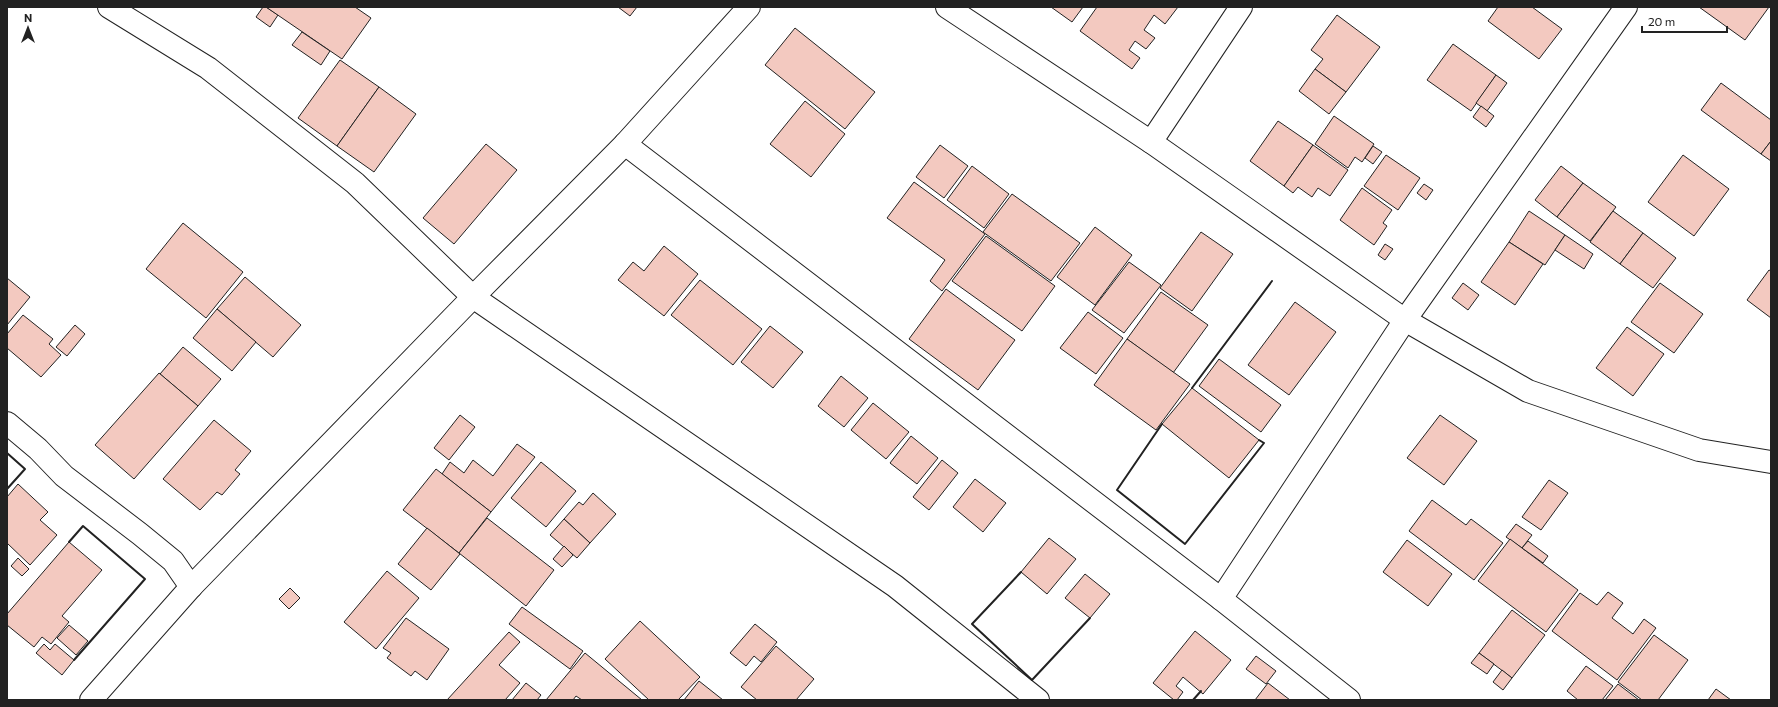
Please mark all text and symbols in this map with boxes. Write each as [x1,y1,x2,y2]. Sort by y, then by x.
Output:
north arrow [8,8,48,48]
scale bar [1642,8,1727,34]
text: N [24,11,32,24]
text: 20 m [1648,14,1675,28]

